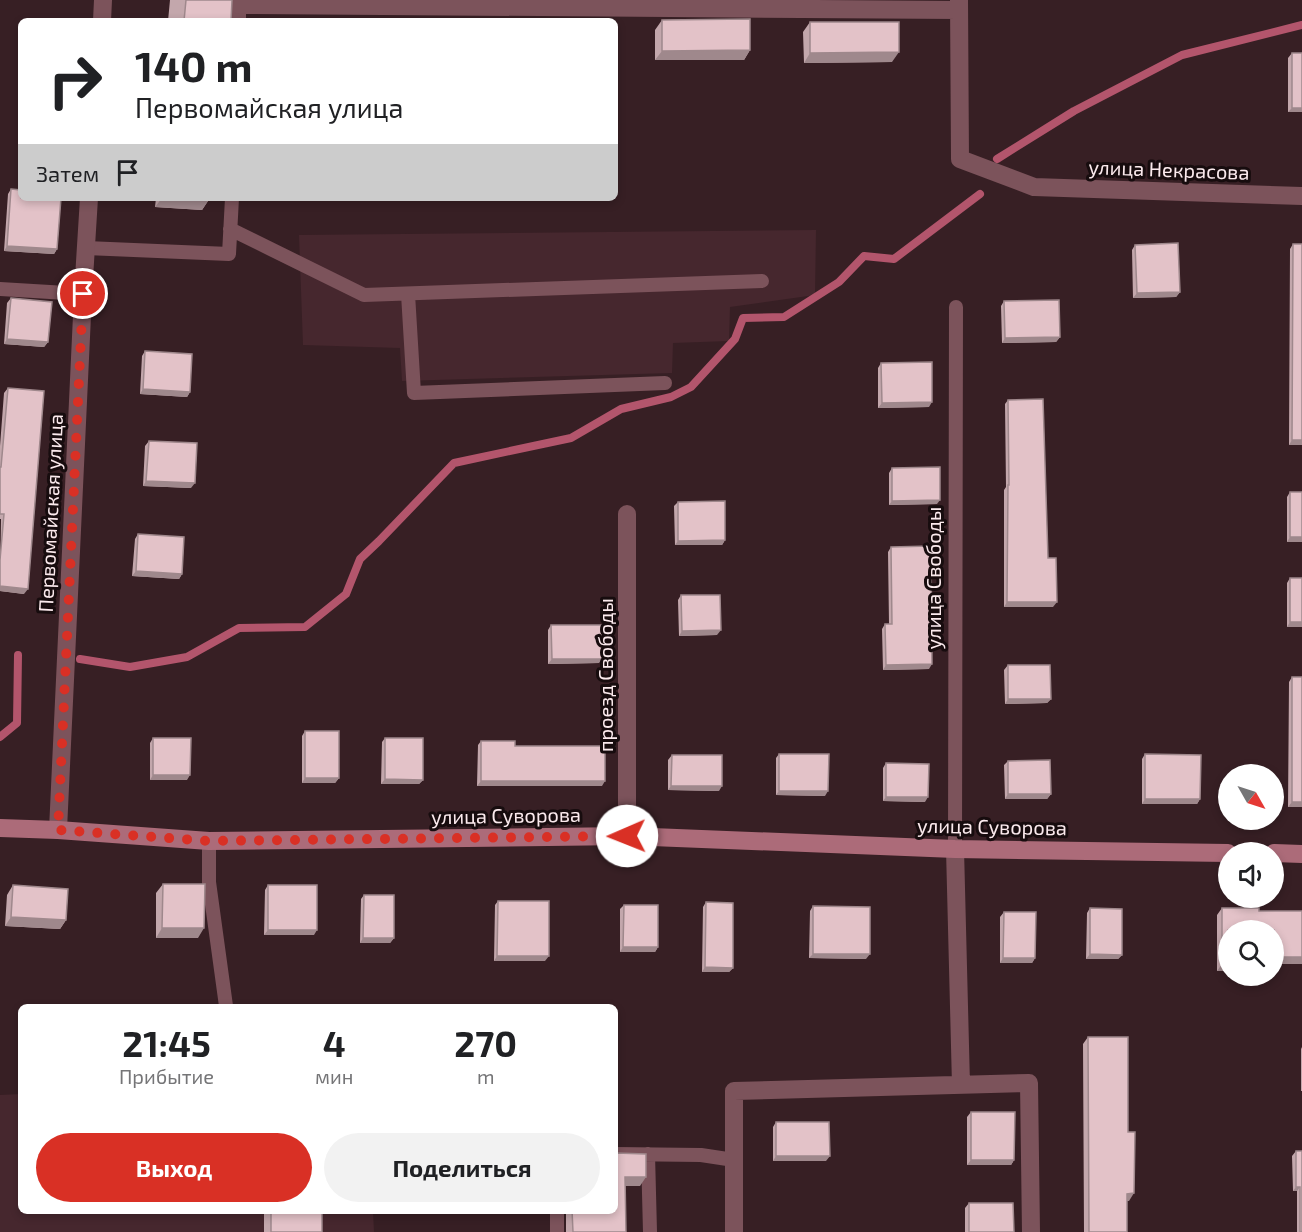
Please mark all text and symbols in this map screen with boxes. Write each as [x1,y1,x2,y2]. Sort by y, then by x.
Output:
text: 140 m [135,40,252,90]
icon: right [36,42,114,120]
text: Первомайская улица [135,91,403,123]
street label: улица Некрасова [1088,154,1250,185]
icon: arrive [111,156,144,189]
text: Затем [36,160,99,186]
pin [57,268,108,319]
icon: arrive [66,277,99,310]
street label: Первомайская улица [33,413,68,613]
street label: улица Свободы [921,507,946,650]
street label: проезд Свободы [593,598,617,752]
north arrow [1218,764,1284,830]
map controls [1218,764,1284,986]
street label: улица Суворова [431,802,581,829]
position arrow [595,804,659,868]
street label: улица Суворова [917,813,1067,840]
button: sound [1218,842,1284,908]
button: search [1218,920,1284,986]
text: 21:45 [122,1021,211,1064]
text: 4 [323,1021,346,1064]
text: 270 [454,1021,517,1064]
text: Прибытие [119,1064,214,1088]
text: мин [315,1064,353,1088]
text: m [477,1064,494,1088]
button: Выход [36,1133,312,1202]
button: Поделиться [324,1133,600,1202]

